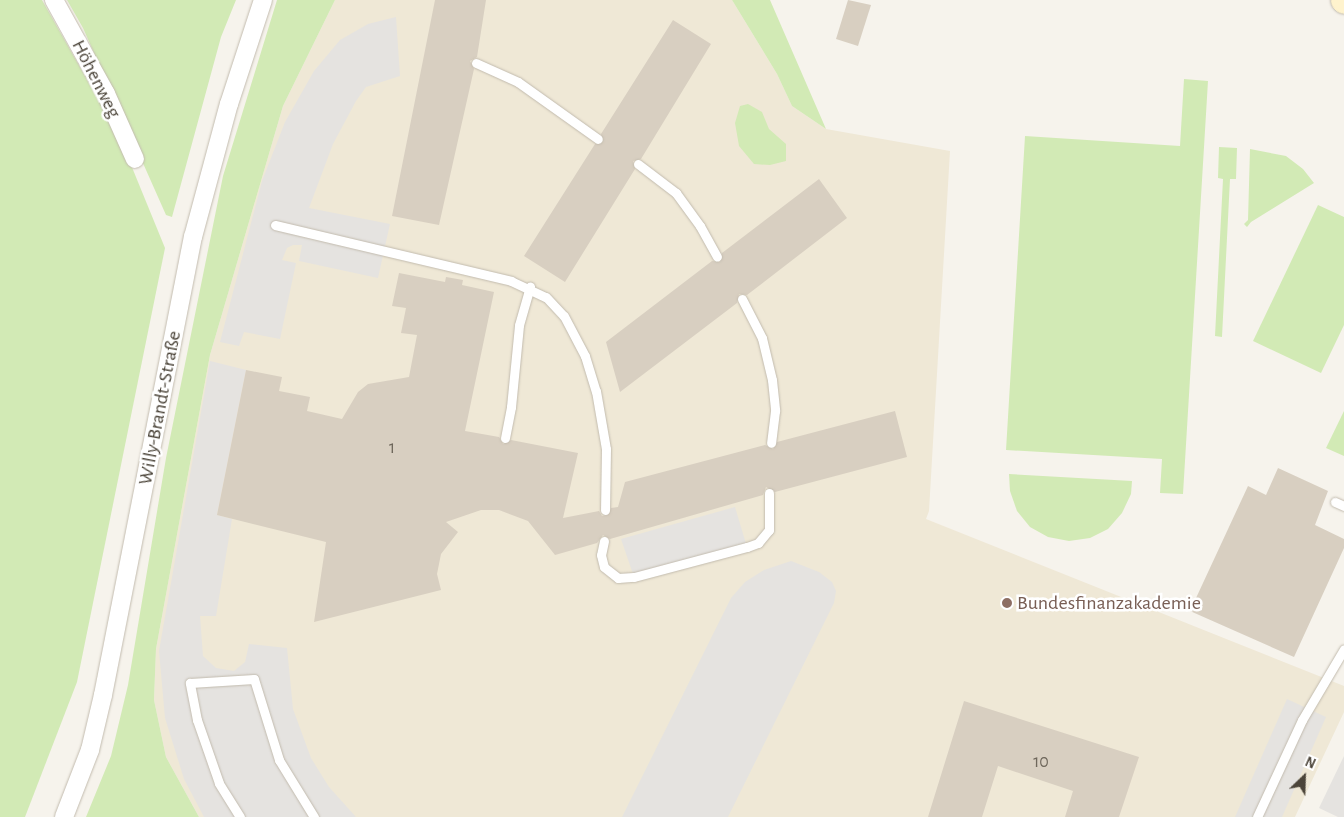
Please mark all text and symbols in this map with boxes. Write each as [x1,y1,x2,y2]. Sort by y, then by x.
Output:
street label: Höhenweg [66,36,126,122]
street label: Willy-Brandt-Straße [133,329,187,487]
house number: 1 [389,437,395,459]
place label: Bundesfinanzakademie [1017,591,1201,615]
marker: Bundesfinanzakademie [1001,597,1013,609]
house number: 10 [1033,751,1049,773]
north arrow [1279,752,1329,802]
text: N [1303,755,1317,772]

